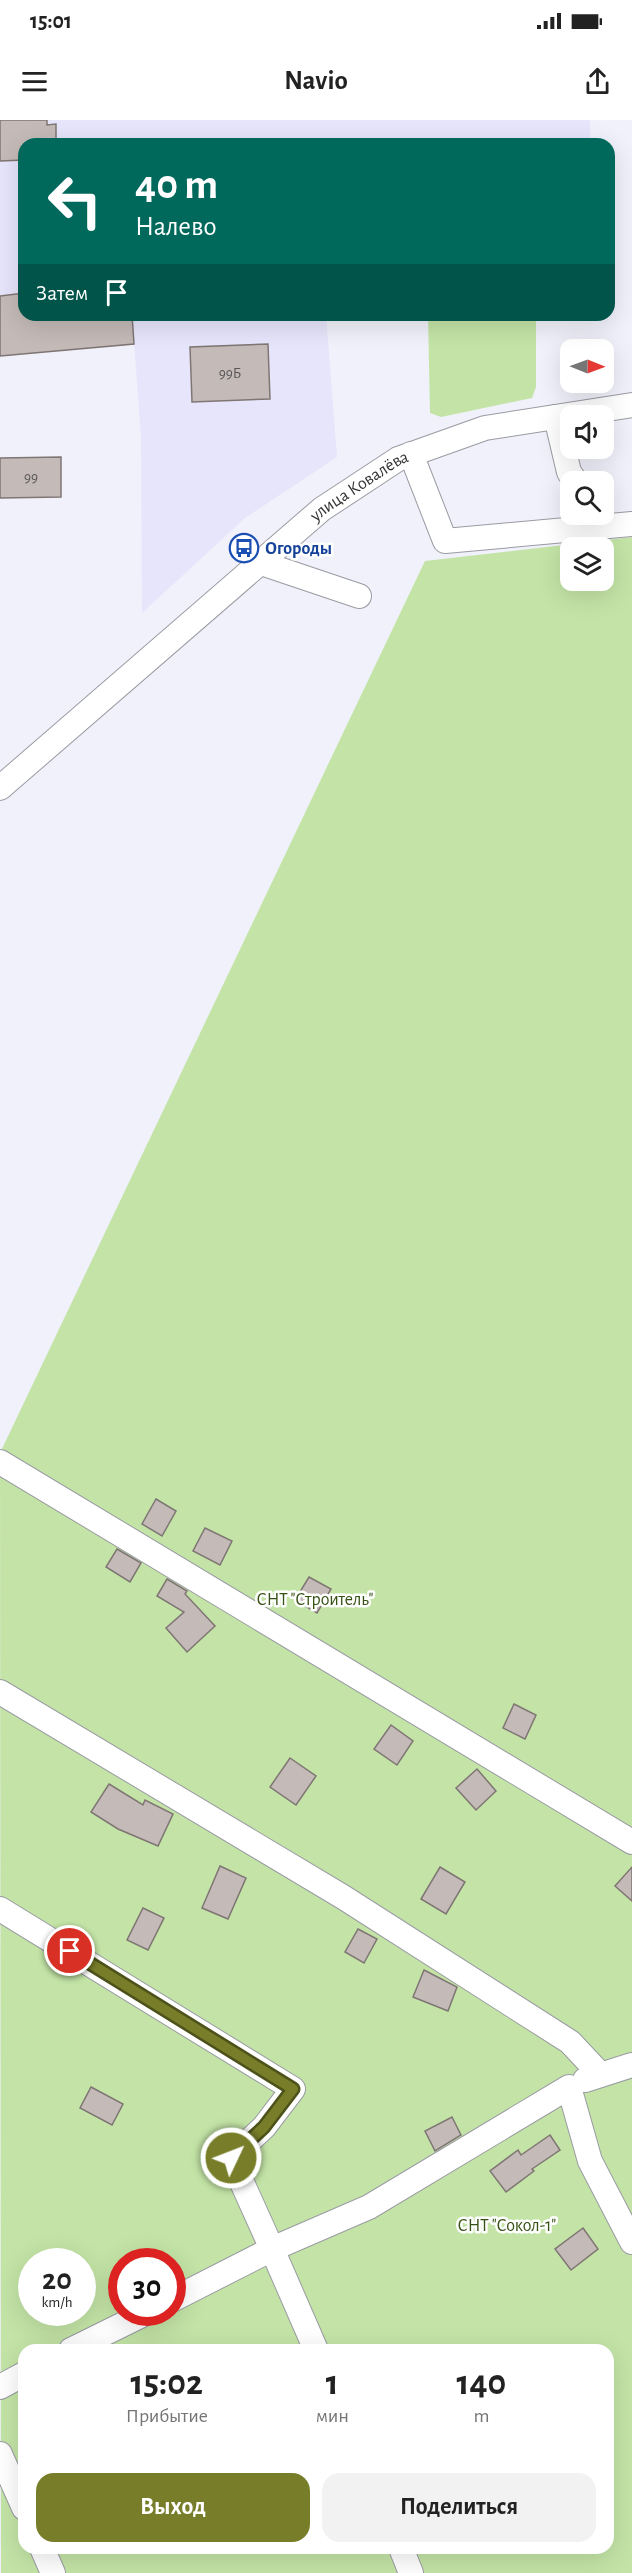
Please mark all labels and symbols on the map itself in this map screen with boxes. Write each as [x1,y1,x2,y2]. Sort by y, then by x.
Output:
north arrow [560,339,614,393]
house number: 99Б [219,366,241,381]
street label: улица Ковалёва [306,448,411,526]
house number: 99 [24,470,38,485]
bus stop icon: Огороды [228,532,260,564]
place label: Огороды [265,540,332,558]
park label: СНТ "Строитель" [257,1591,373,1609]
pin [44,1925,95,1976]
position arrow [199,2126,263,2190]
park label: СНТ "Сокол-1" [458,2217,556,2235]
speed limit sign: 30 [108,2248,186,2326]

